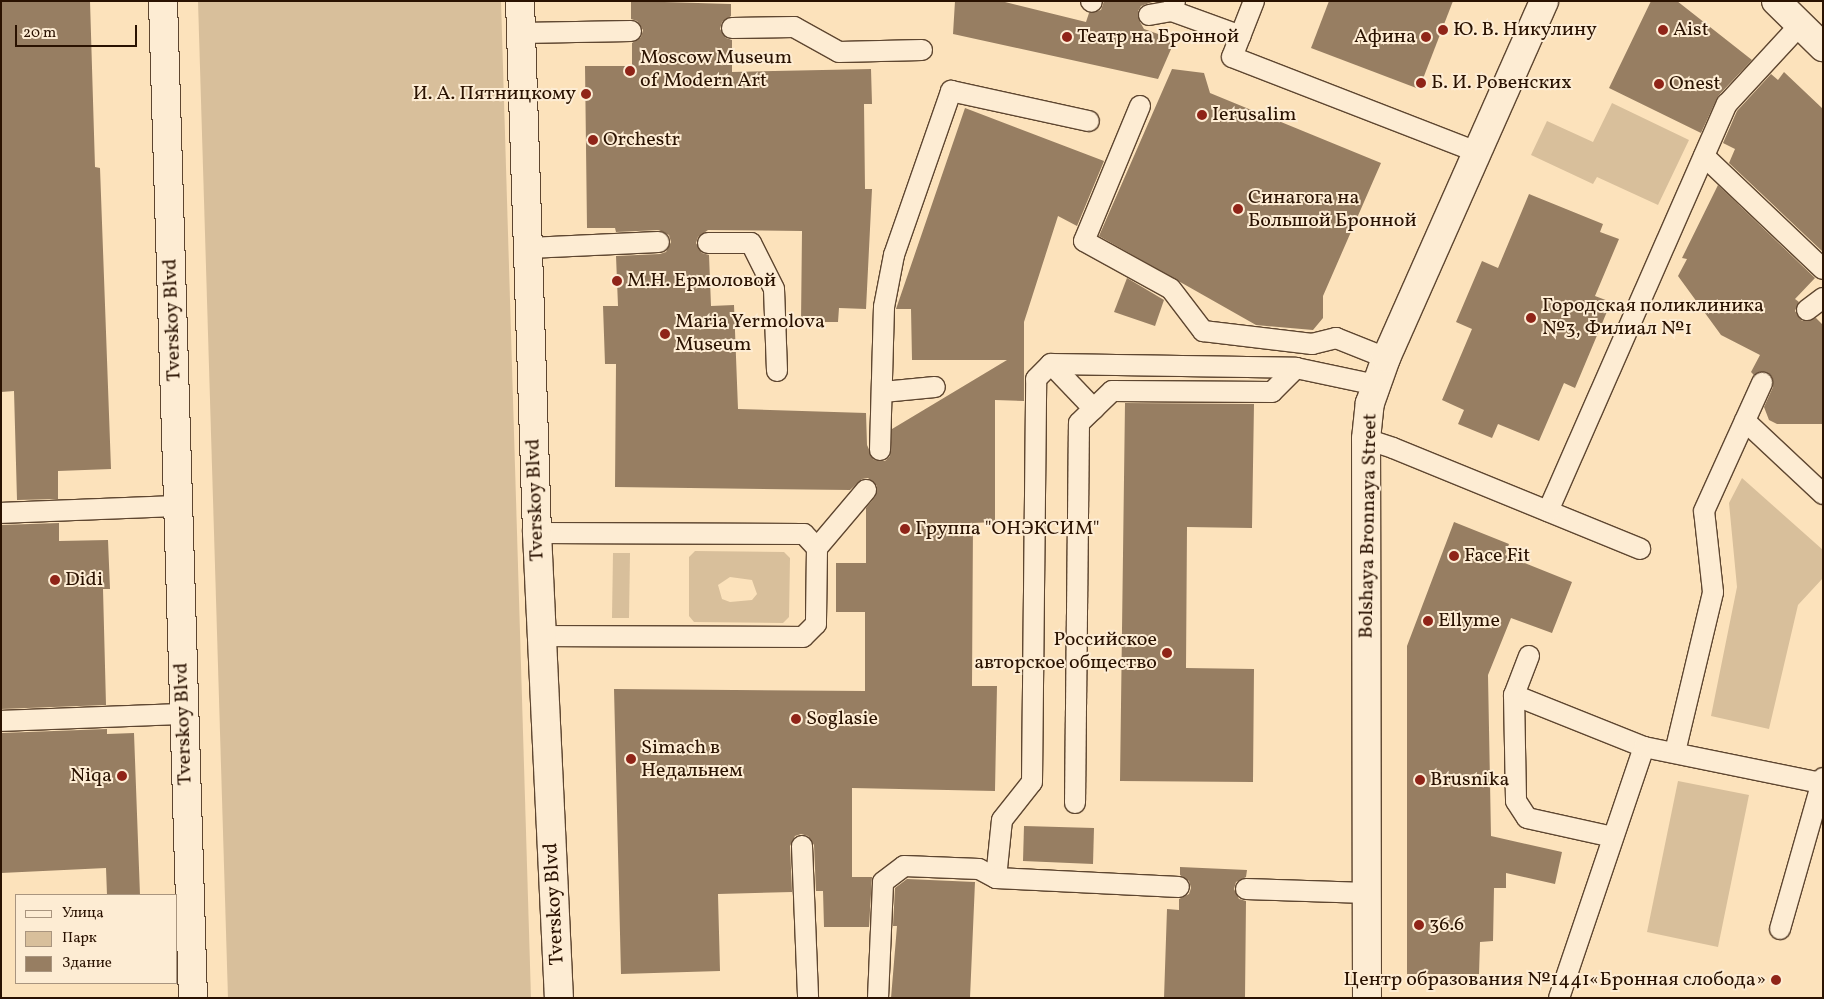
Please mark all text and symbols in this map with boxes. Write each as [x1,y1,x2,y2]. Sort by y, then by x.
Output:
scale bar [18,15,140,47]
place label: Ю. В. Никулину [1453,18,1597,42]
place label: Aist [1673,18,1709,42]
text: 20 m [23,23,56,44]
marker: Ю. В. Никулину [1437,24,1449,36]
marker: Aist [1657,24,1669,36]
place label: Театр на Бронной [1077,25,1239,49]
place label: Афина [1354,25,1416,49]
marker: Театр на Бронной [1061,31,1073,43]
marker: Афина [1420,31,1432,43]
place label: Moscow Museum of Modern Art [640,47,793,94]
marker: Moscow Museum of Modern Art [624,65,636,77]
place label: Б. И. Ровенских [1431,71,1572,95]
place label: Onest [1669,72,1721,96]
marker: Б. И. Ровенских [1415,77,1427,89]
marker: Onest [1653,78,1665,90]
place label: И. А. Пятницкому [413,82,576,106]
marker: И. А. Пятницкому [580,88,592,100]
place label: Ierusalim [1212,103,1296,127]
marker: Ierusalim [1196,109,1208,121]
place label: Orchestr [603,128,680,152]
marker: Orchestr [587,134,599,146]
place label: Синагога на Большой Бронной [1248,186,1417,233]
marker: Синагога на Большой Бронной [1232,203,1244,215]
street label: Tverskoy Blvd [159,258,187,382]
place label: М.Н. Ермоловой [627,269,776,293]
marker: М.Н. Ермоловой [611,275,623,287]
place label: Городская поликлиника №3, Филиал №1 [1542,294,1764,341]
place label: Maria Yermolova Museum [675,310,826,357]
marker: Городская поликлиника №3, Филиал №1 [1524,311,1538,325]
marker: Maria Yermolova Museum [659,328,671,340]
street label: Bolshaya Bronnaya Street [1355,413,1383,639]
street label: Tverskoy Blvd [522,438,550,562]
place label: Группа "ОНЭКСИМ" [915,517,1100,541]
marker: Группа "ОНЭКСИМ" [899,523,911,535]
place label: Face Fit [1464,544,1530,568]
marker: Face Fit [1448,550,1460,562]
place label: Didi [65,568,103,592]
marker: Didi [49,574,61,586]
place label: Ellyme [1438,609,1500,633]
marker: Ellyme [1422,615,1434,627]
place label: Российское авторское общество [974,629,1157,676]
marker: Российское авторское общество [1161,647,1173,659]
street label: Tverskoy Blvd [170,662,198,786]
place label: Soglasie [806,707,878,731]
marker: Soglasie [790,713,802,725]
place label: Simach в Недальнем [641,736,743,783]
marker: Simach в Недальнем [625,753,637,765]
place label: Niqa [70,764,112,788]
place label: Brusnika [1430,768,1509,792]
marker: Niqa [116,770,128,782]
marker: Brusnika [1414,774,1426,786]
street label: Tverskoy Blvd [540,842,570,966]
legend [15,894,178,984]
text: Улица [62,903,104,924]
place label: 36.6 [1429,913,1464,937]
marker: 36.6 [1413,919,1425,931]
text: Парк [62,928,97,949]
text: Здание [62,953,112,974]
place label: Центр образования №1441«Бронная слобода» [1343,968,1766,992]
marker: Центр образования №1441«Бронная слобода» [1770,974,1782,986]

